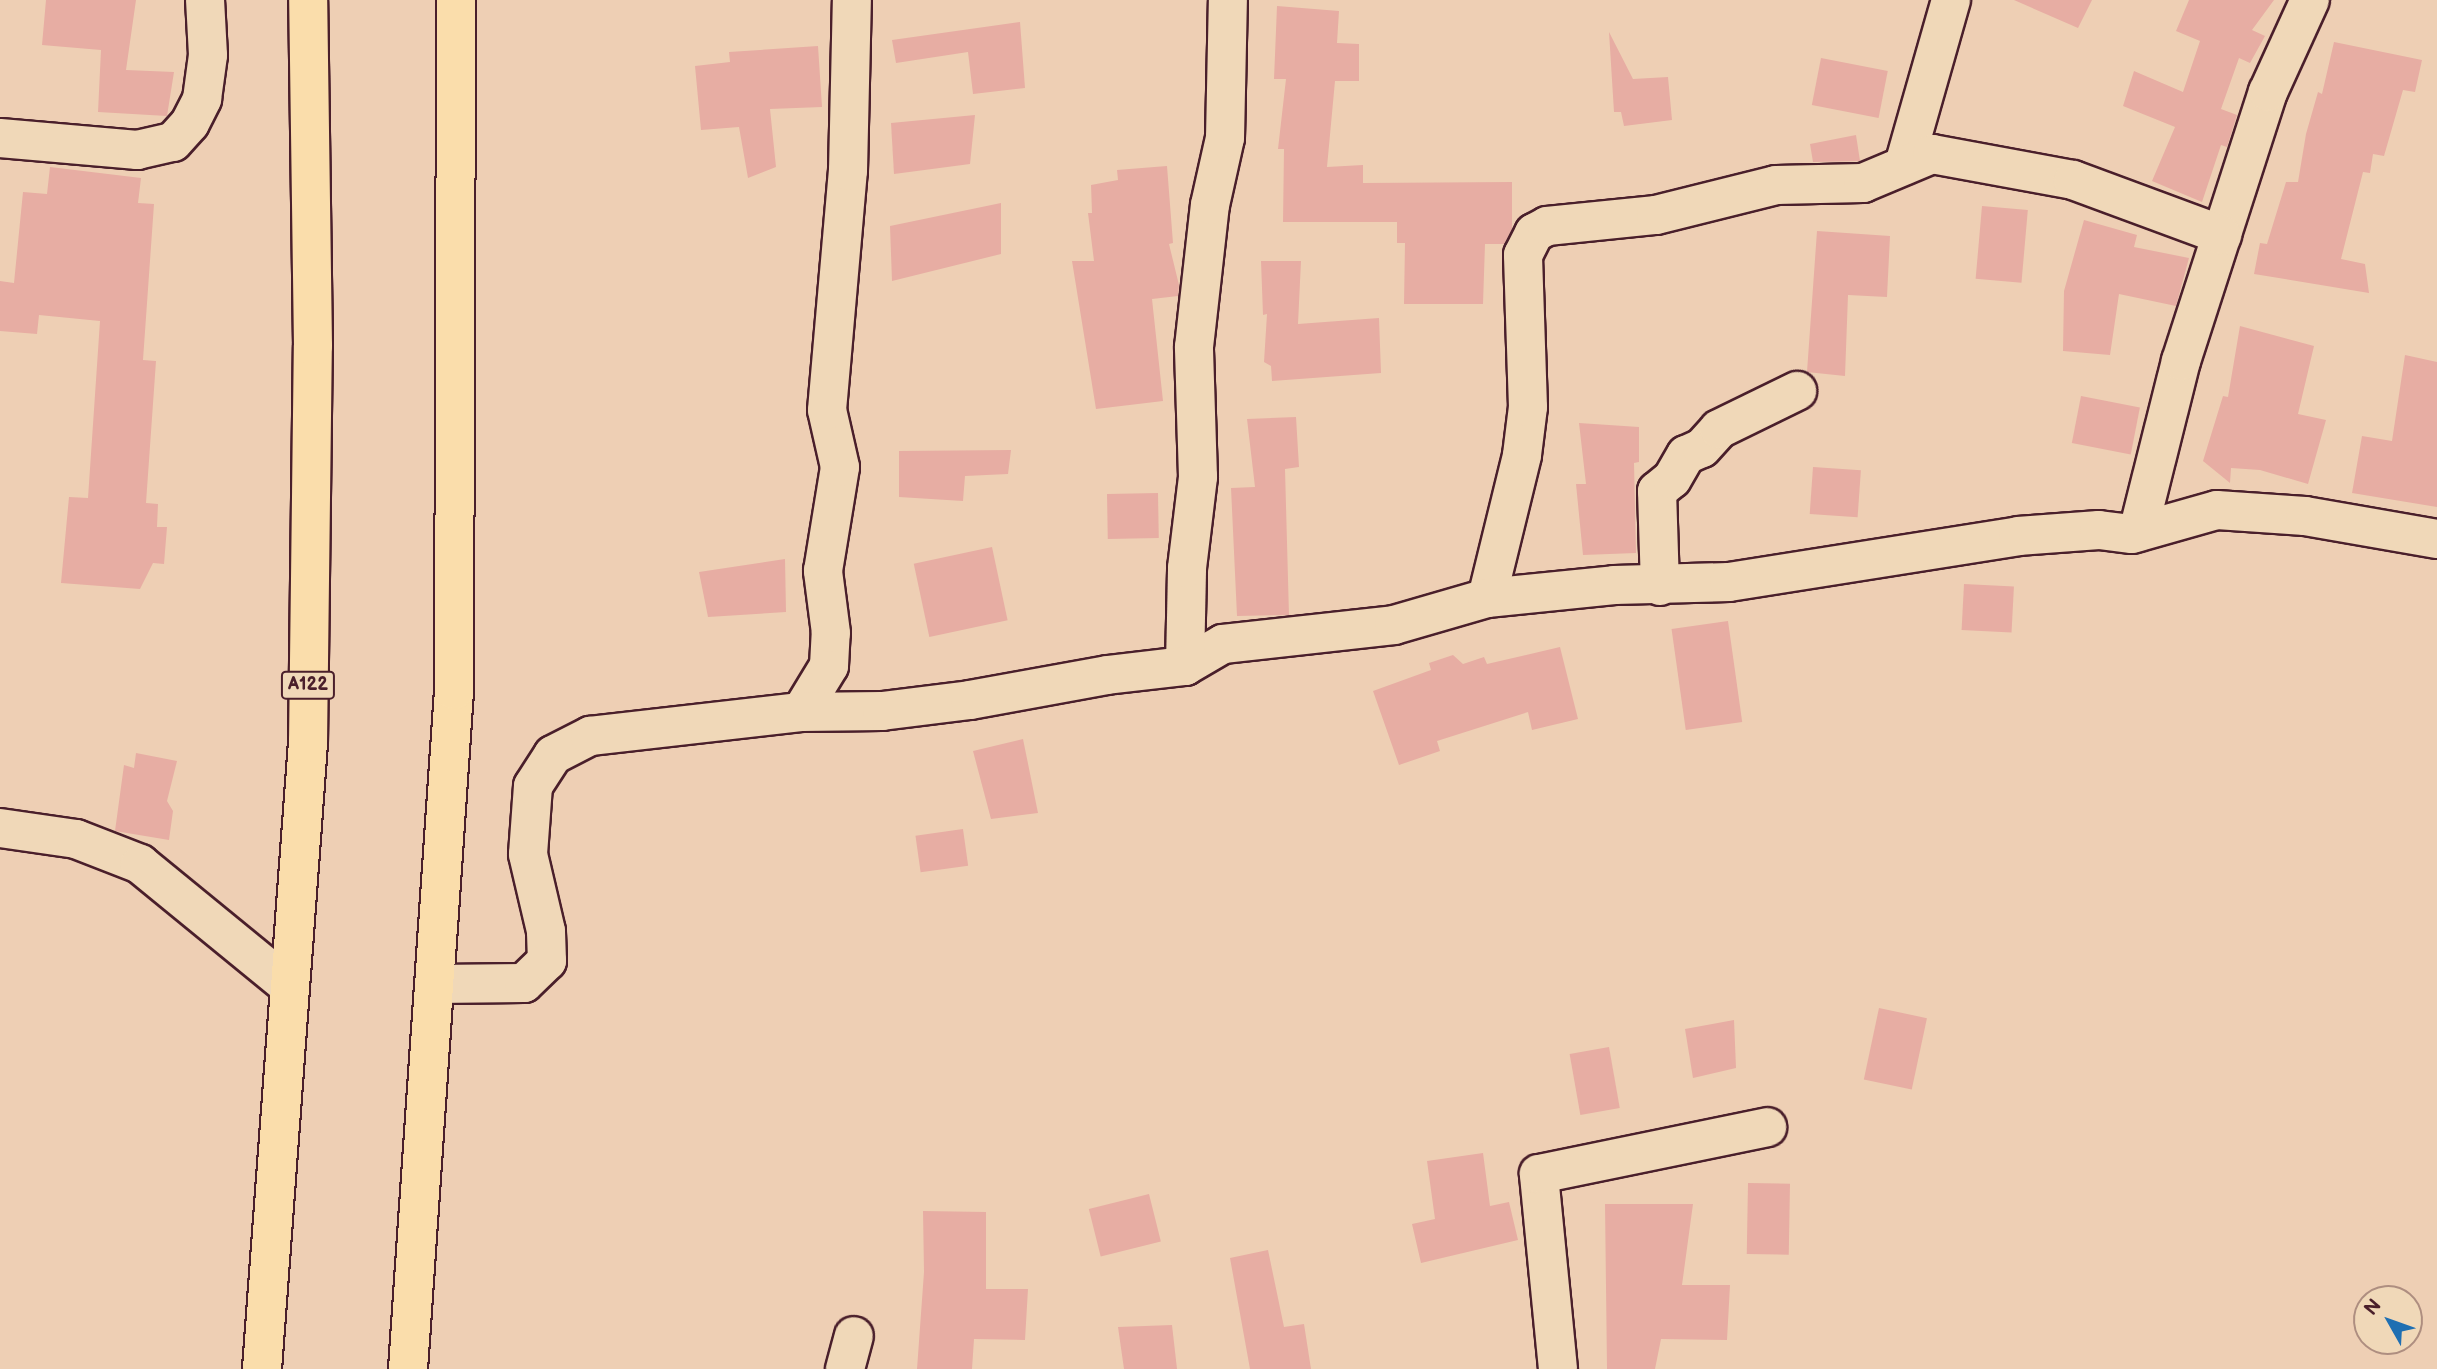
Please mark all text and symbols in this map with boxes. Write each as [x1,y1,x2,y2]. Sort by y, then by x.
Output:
road number: A122 [280,670,336,700]
north arrow [2353,1285,2423,1355]
text: N [2360,1295,2386,1320]

